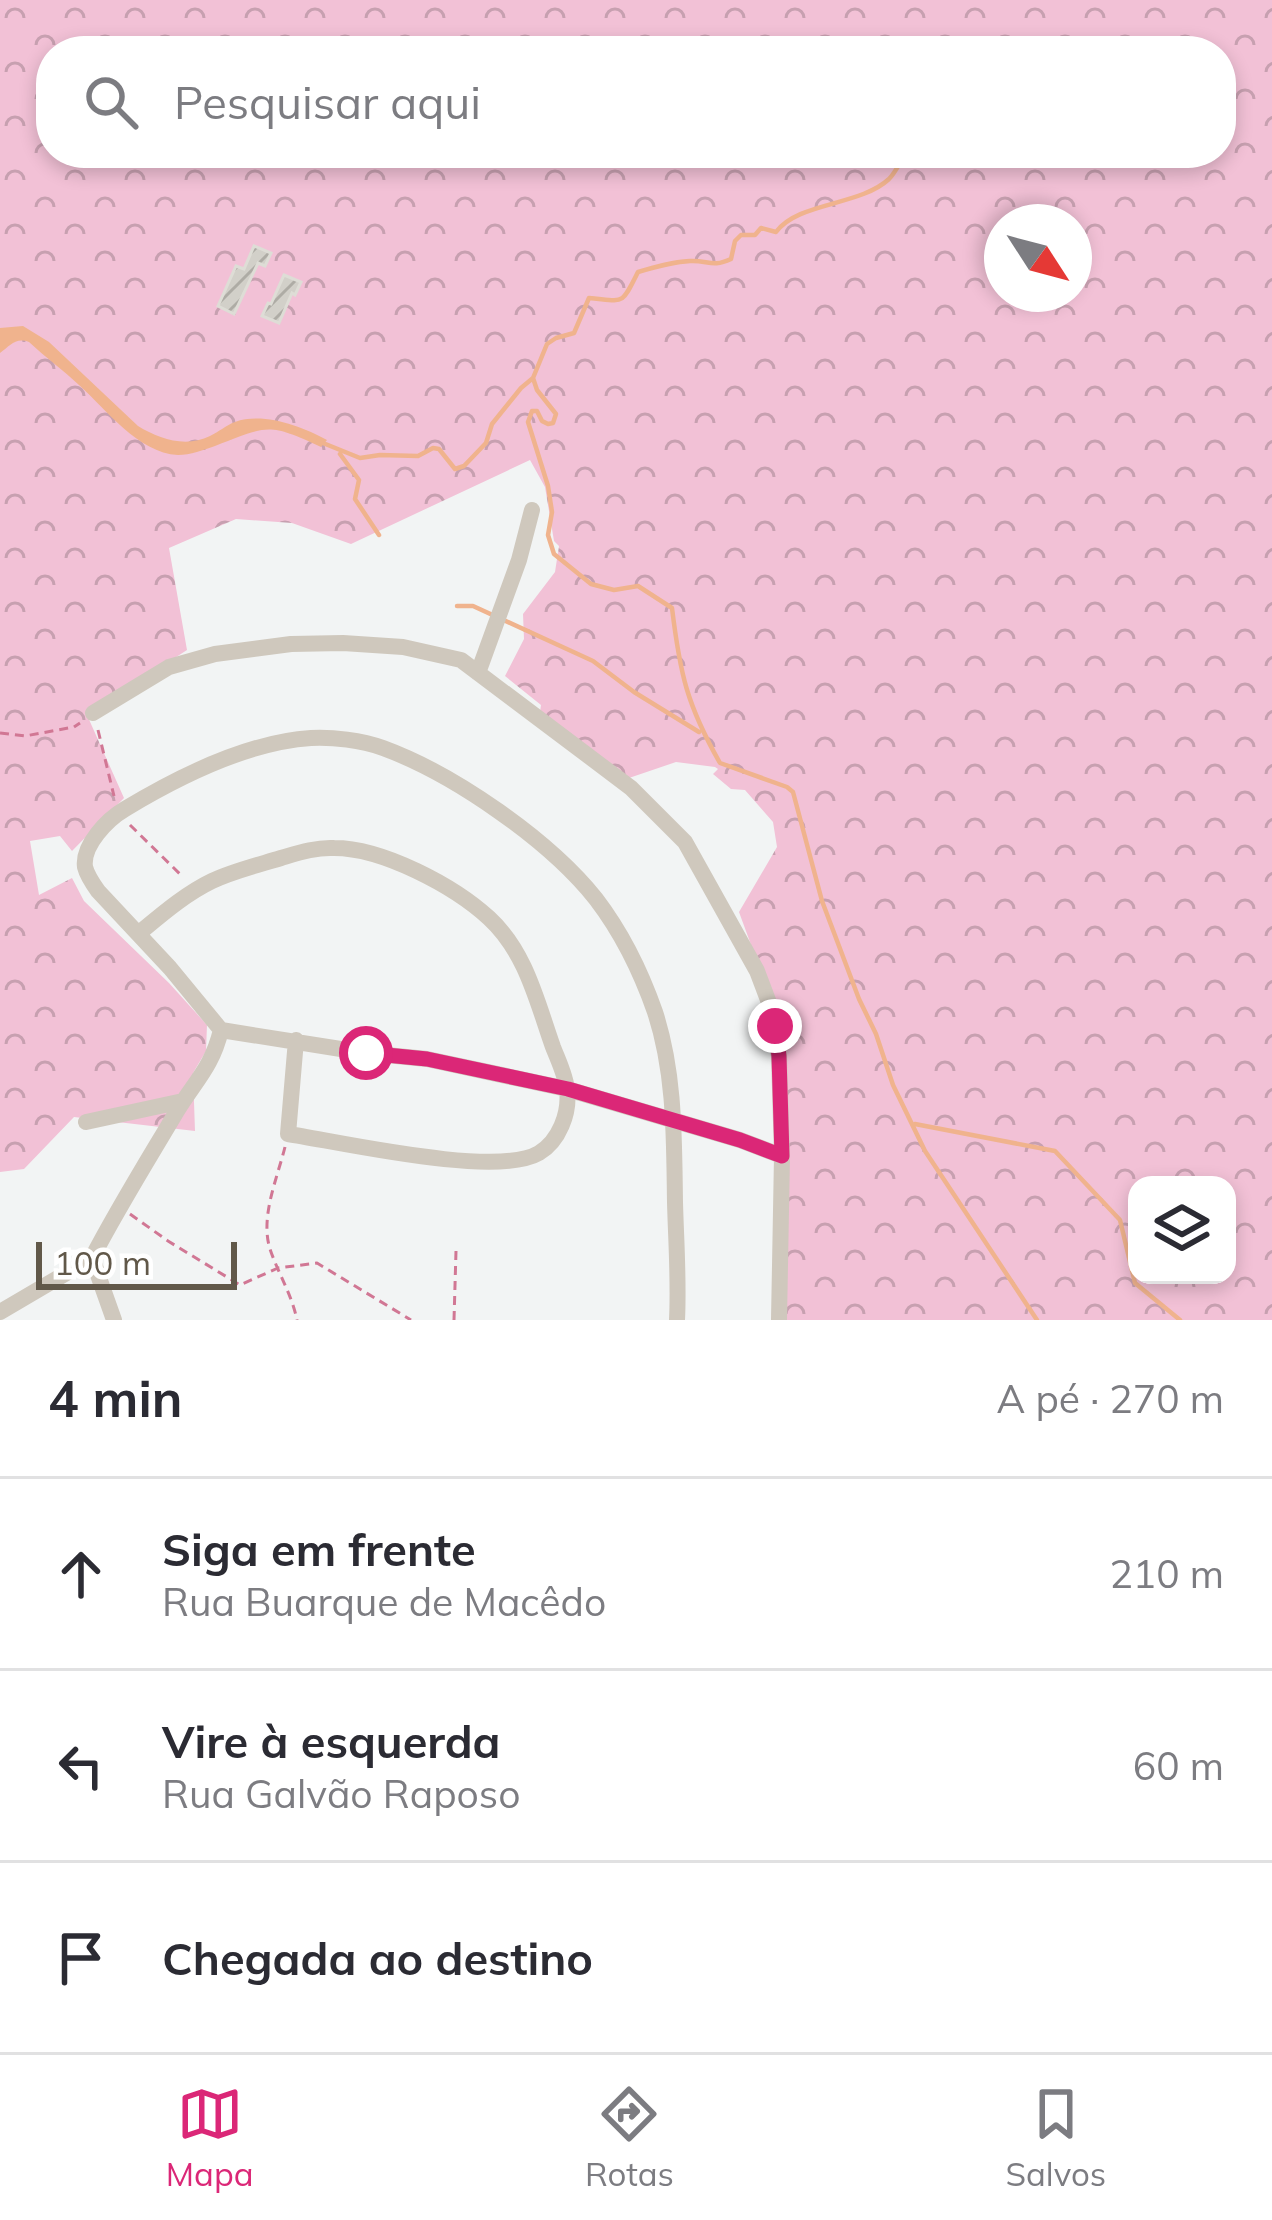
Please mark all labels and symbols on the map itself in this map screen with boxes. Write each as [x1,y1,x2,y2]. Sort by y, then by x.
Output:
north arrow [984,204,1092,312]
route end [748,999,802,1053]
route start [339,1026,393,1080]
scale bar [36,1236,237,1289]

